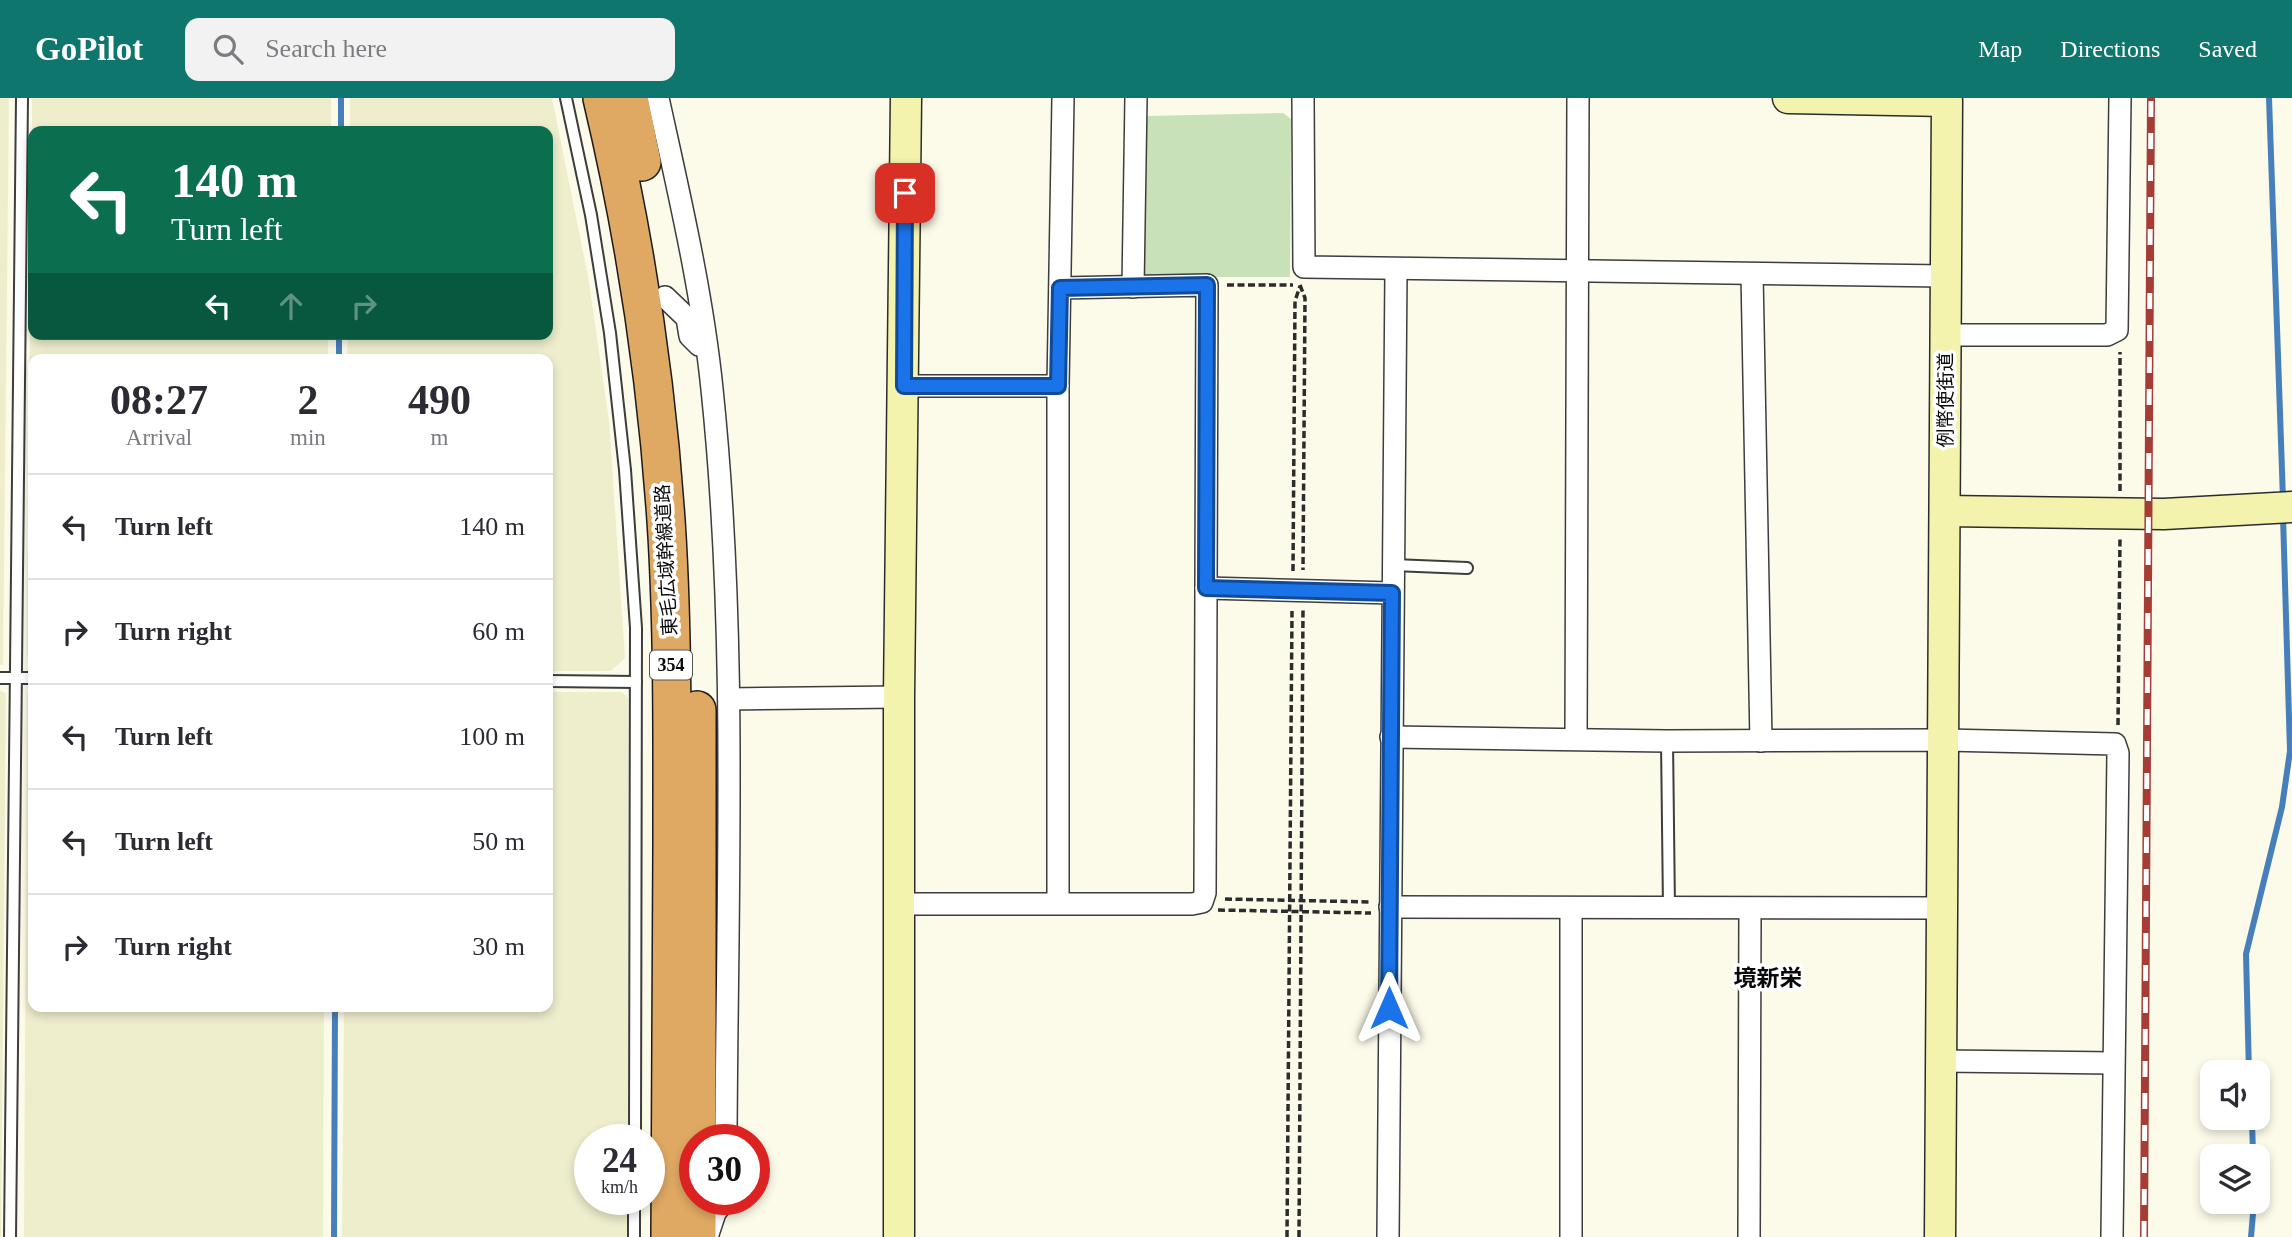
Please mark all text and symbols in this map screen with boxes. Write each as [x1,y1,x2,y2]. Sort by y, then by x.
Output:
search box [185,18,675,81]
icon: search [209,30,247,68]
text: GoPilot [35,31,143,67]
text: Search here [265,34,387,63]
text: Map [1978,36,2022,62]
text: Directions [2060,36,2160,62]
text: Saved [2198,36,2257,62]
text: 140 m [171,153,298,208]
icon: left [56,154,147,245]
pin [875,163,935,223]
icon: arrive [886,174,924,212]
text: Turn left [171,211,283,247]
icon: left [199,287,237,325]
icon: ahead [272,287,310,325]
icon: right [345,287,383,325]
street label: 例幣使街道 [1935,352,1956,448]
text: 08:27 [110,377,208,423]
text: 2 [297,377,318,423]
text: 490 [408,377,471,423]
text: Arrival [126,425,192,450]
text: min [290,425,326,450]
text: m [430,425,448,450]
street label: 東毛広域幹線道路 [652,484,680,636]
icon: left [56,508,94,546]
text: Turn left [115,512,213,541]
text: 140 m [459,512,525,541]
icon: right [56,613,94,651]
text: Turn right [115,617,232,646]
text: 60 m [472,617,525,646]
road number: 354 [650,650,692,680]
icon: left [56,718,94,756]
text: Turn left [115,722,213,751]
text: 100 m [459,722,525,751]
icon: left [56,823,94,861]
text: Turn left [115,827,213,856]
text: 50 m [472,827,525,856]
icon: right [56,928,94,966]
text: Turn right [115,932,232,961]
text: 30 m [472,932,525,961]
district label: 境新栄 [1734,966,1803,991]
position arrow [1352,971,1426,1045]
map controls [2200,1060,2270,1214]
button: sound [2200,1060,2270,1130]
speed limit sign: 30 [679,1124,770,1215]
text: 24 [602,1141,637,1180]
button: layers [2200,1144,2270,1214]
text: km/h [601,1177,638,1197]

